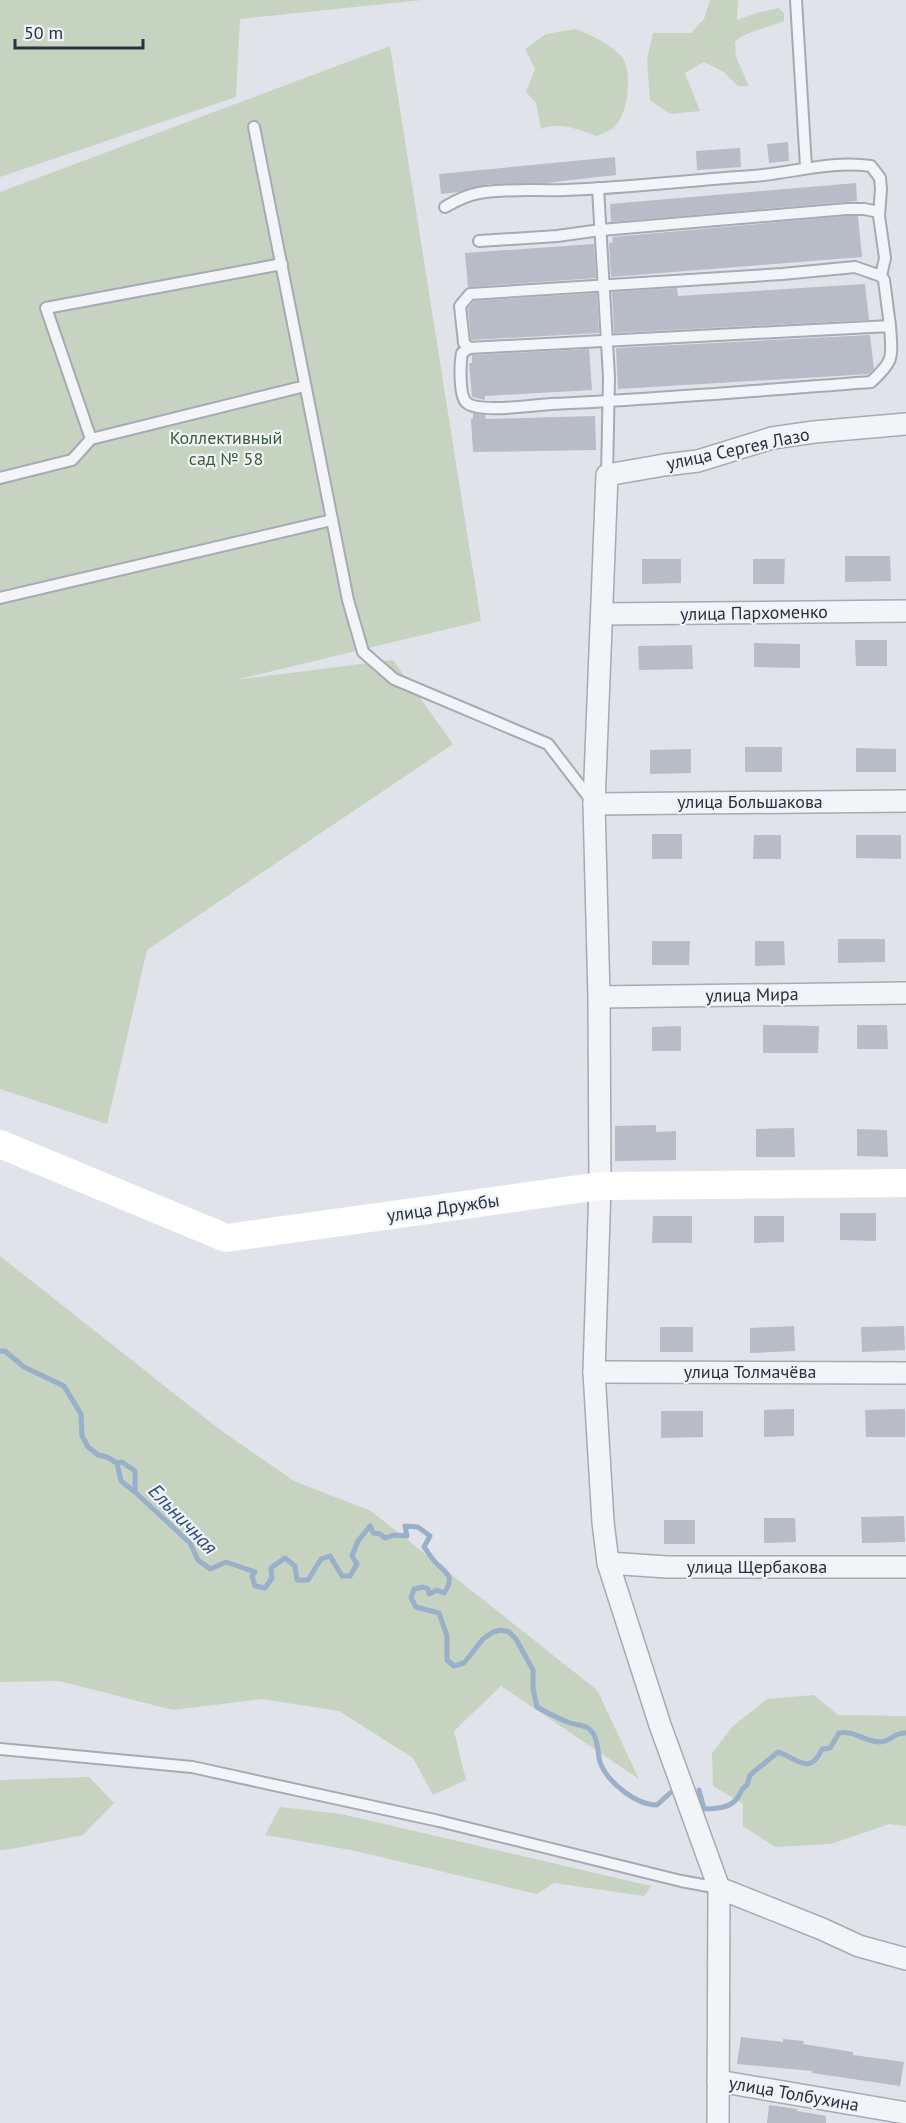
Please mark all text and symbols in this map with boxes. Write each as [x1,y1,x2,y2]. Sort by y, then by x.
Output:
scale bar [15,12,142,50]
text: 50 m [24,21,63,44]
street label: улица Сергея Лазо [664,422,811,475]
park label: Коллективный сад № 58 [170,426,282,470]
street label: улица Пархоменко [680,600,828,625]
street label: улица Большакова [677,790,823,813]
street label: улица Мира [705,982,799,1007]
street label: улица Дружбы [385,1188,501,1227]
street label: улица Толмачёва [684,1360,816,1383]
water label: Ельничная [143,1478,224,1560]
street label: улица Щербакова [687,1555,827,1578]
street label: улица Толбухина [727,2071,861,2116]

